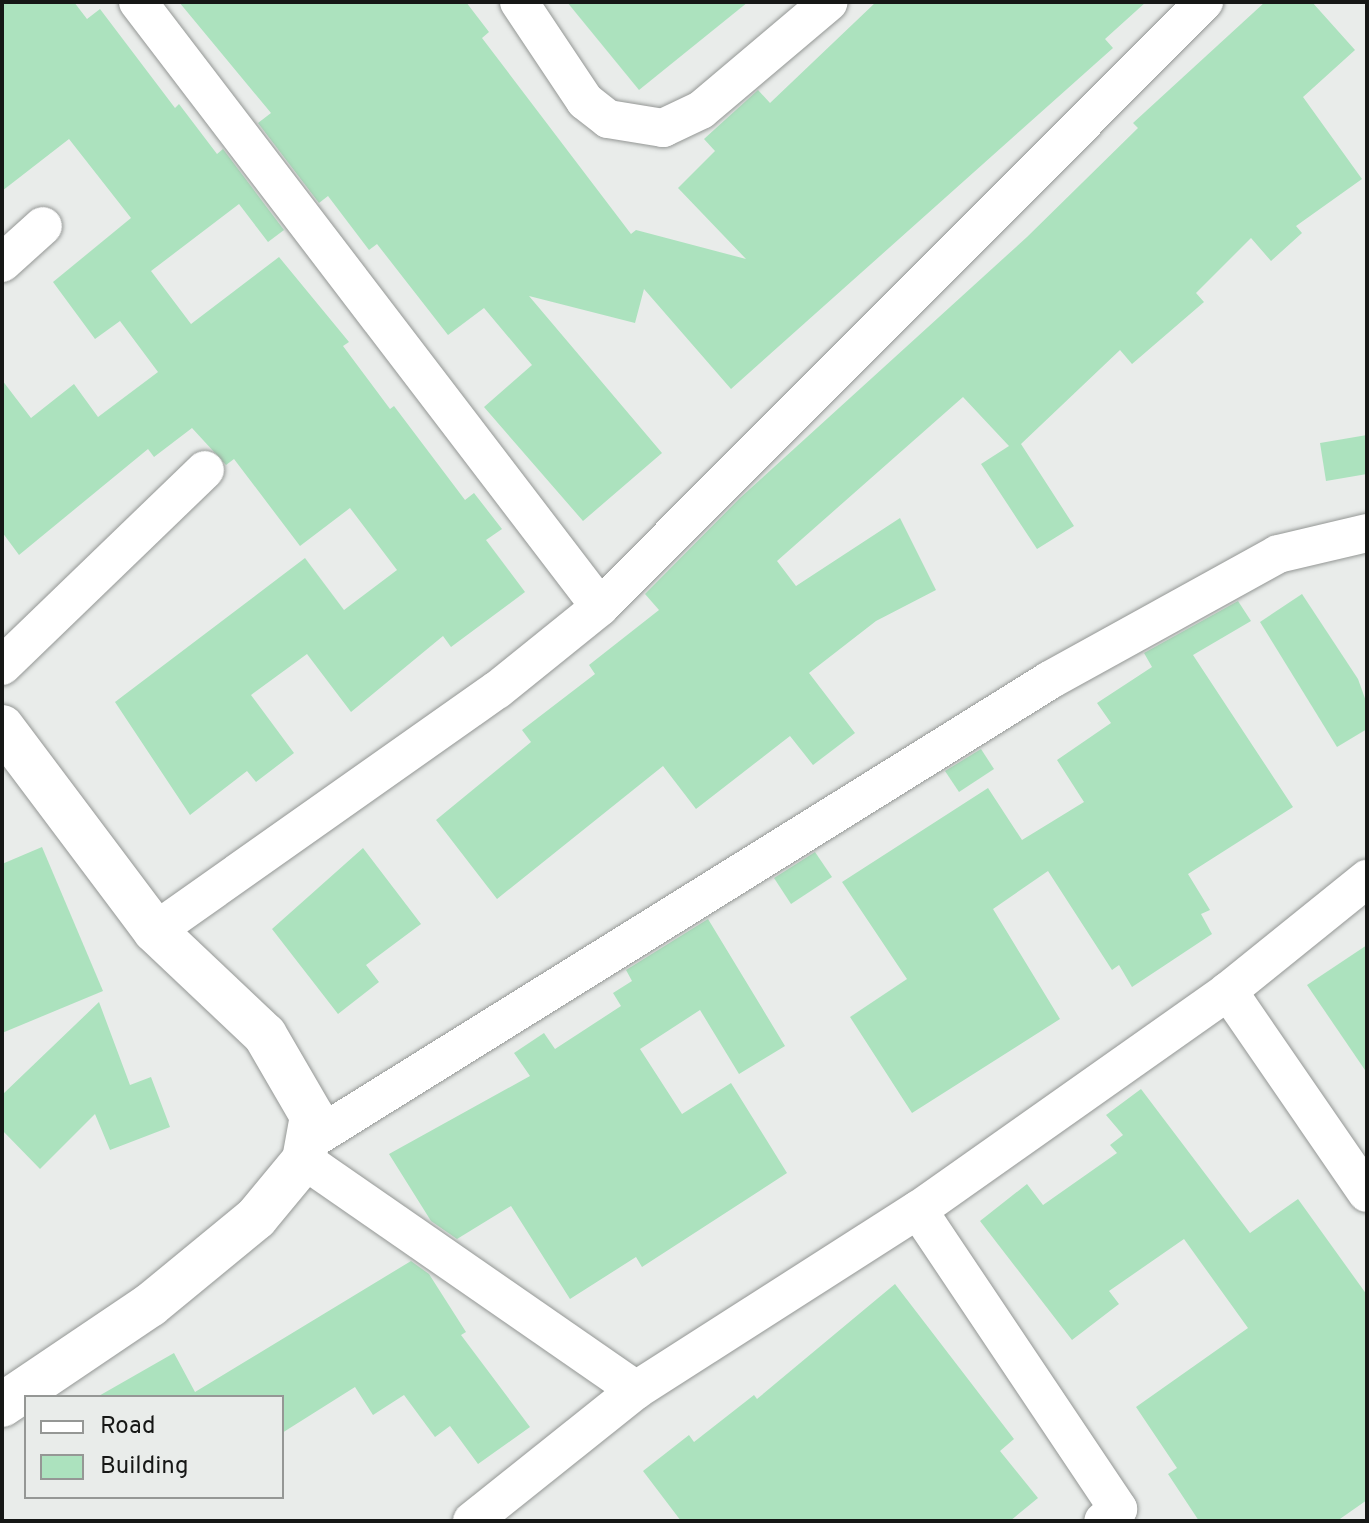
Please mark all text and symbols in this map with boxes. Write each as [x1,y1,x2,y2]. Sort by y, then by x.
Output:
legend [24,1395,284,1499]
text: Road [100,1412,156,1442]
text: Building [100,1452,189,1482]

